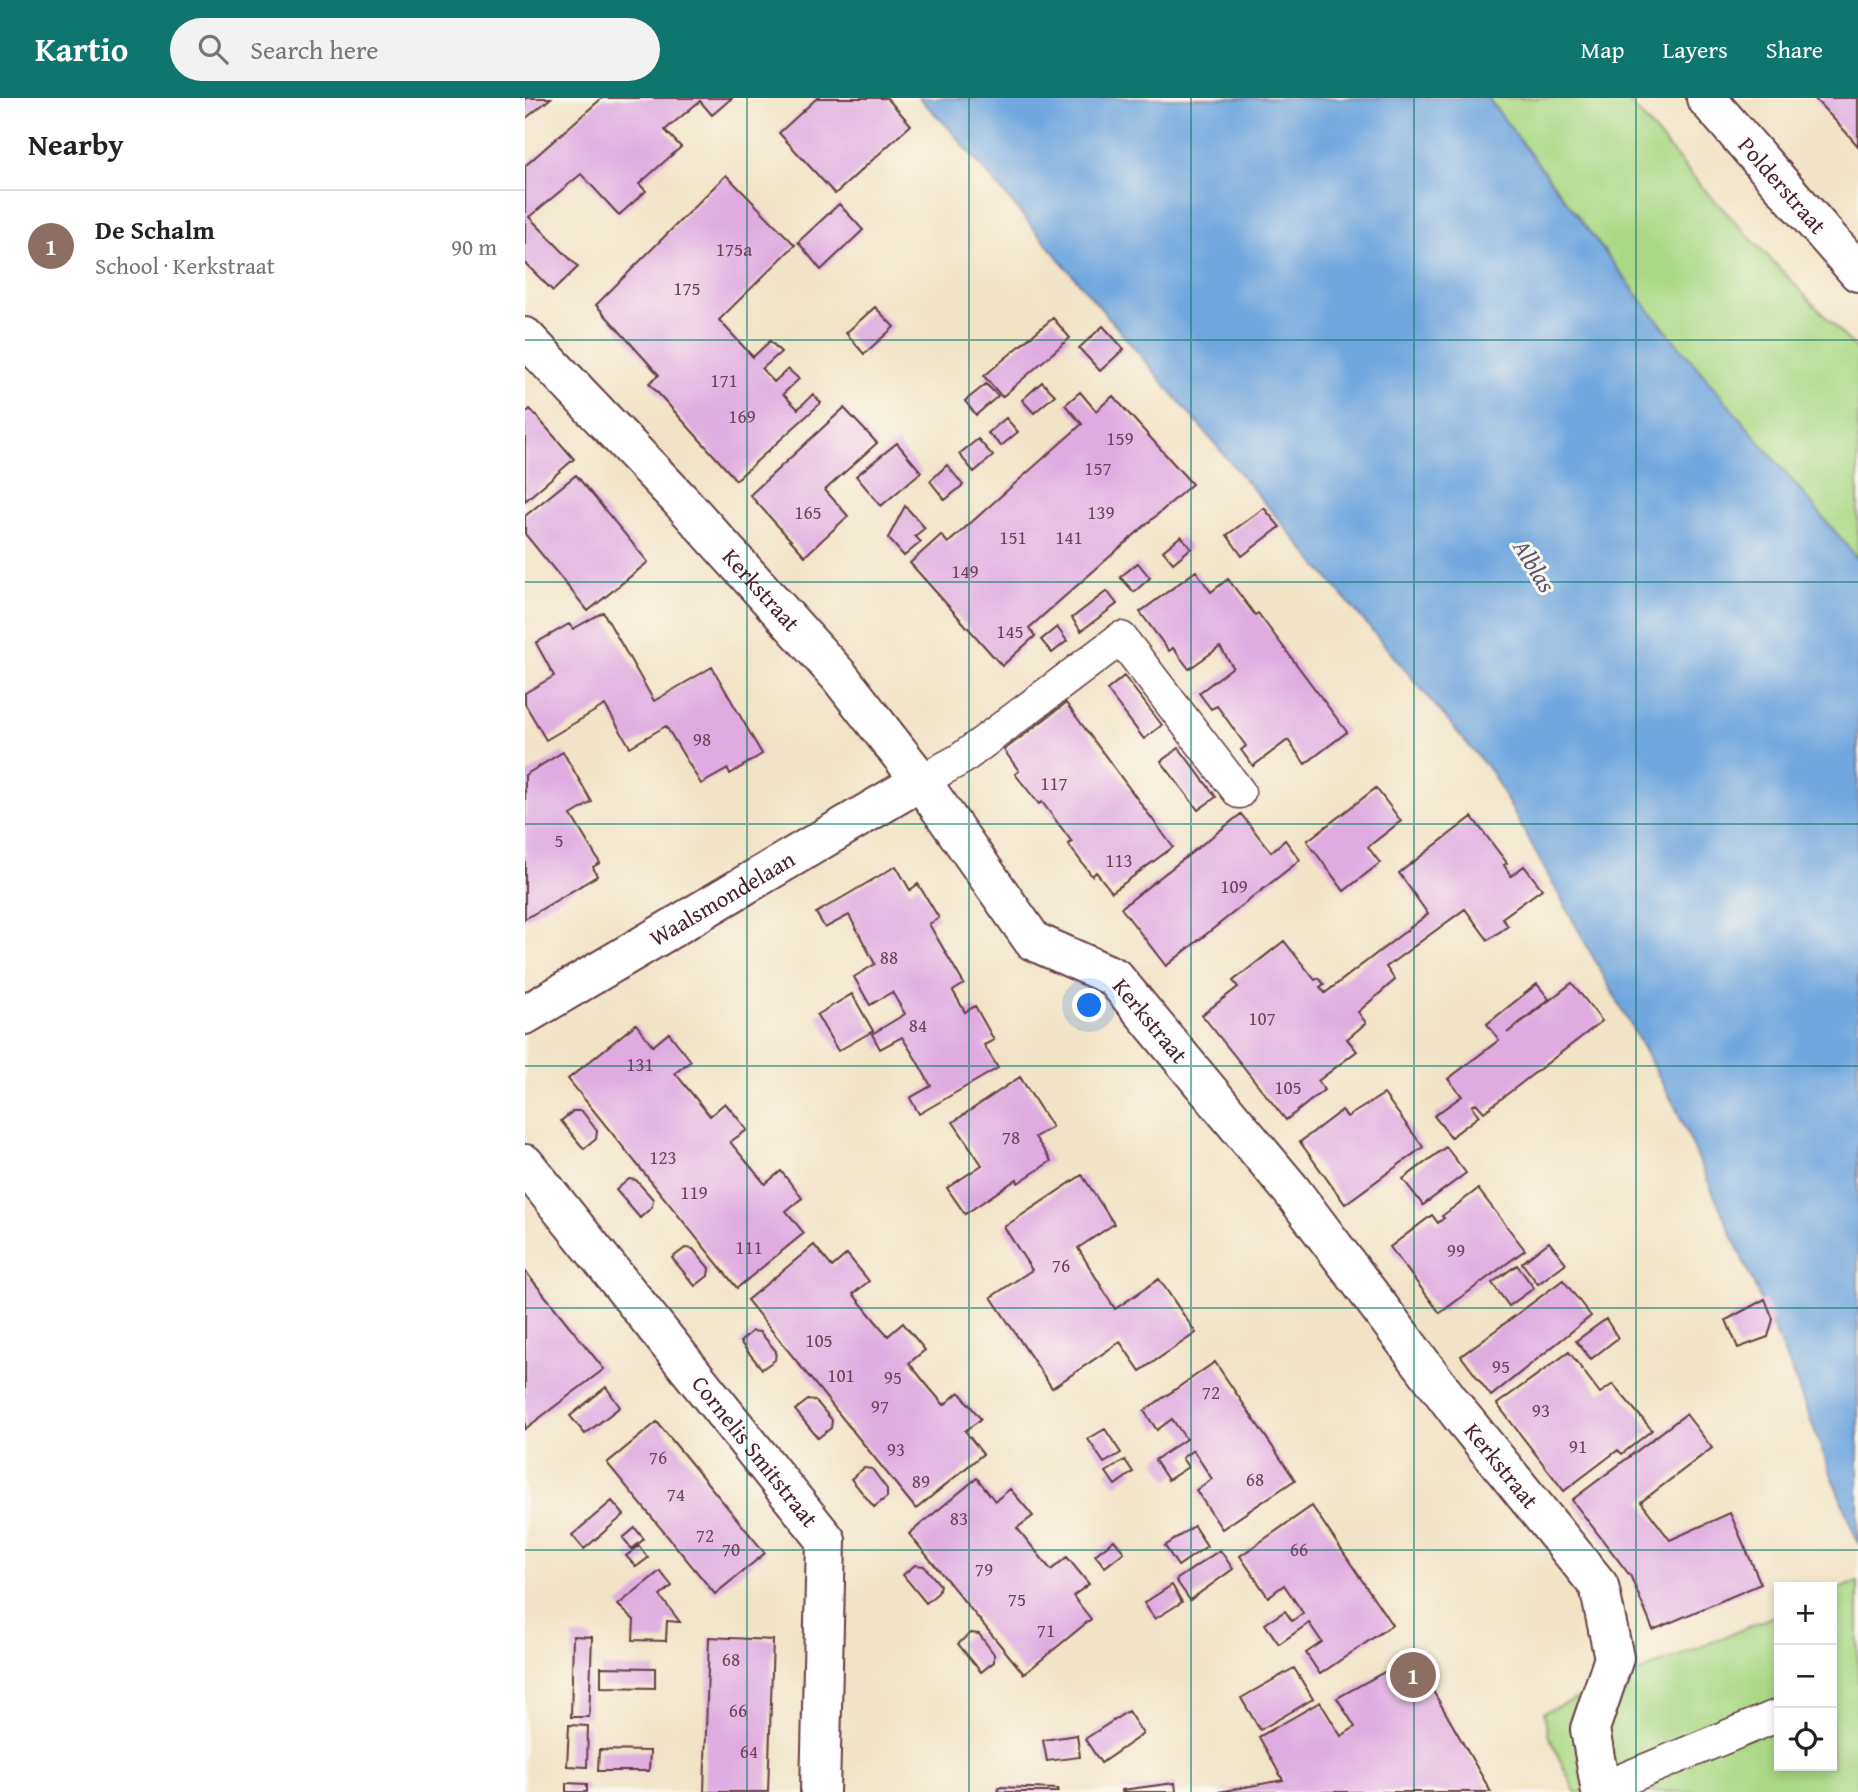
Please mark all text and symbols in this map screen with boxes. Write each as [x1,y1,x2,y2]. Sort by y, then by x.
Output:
search box [170,18,660,81]
text: Kartio [35,25,128,73]
icon: search [194,30,232,68]
text: Search here [250,30,379,69]
text: Map [1581,32,1624,67]
text: Layers [1662,32,1728,67]
text: Share [1766,32,1823,67]
text: Nearby [28,122,124,166]
street label: Polderstraat [1731,129,1834,241]
text: De Schalm [95,210,215,249]
text: 1 [45,230,57,263]
text: 90 m [451,230,497,263]
house number: 175a [716,235,752,263]
text: School · Kerkstraat [95,249,275,282]
house number: 175 [673,274,701,302]
house number: 171 [710,366,738,394]
house number: 169 [728,402,756,430]
house number: 159 [1106,424,1134,452]
house number: 157 [1084,454,1112,482]
house number: 165 [794,498,822,526]
house number: 139 [1087,498,1115,526]
house number: 151 [999,523,1027,551]
house number: 141 [1055,523,1083,551]
water label: Alblas [1504,532,1564,599]
street label: Kerkstraat [715,541,808,638]
house number: 149 [951,557,979,585]
house number: 145 [996,617,1024,645]
house number: 98 [693,725,711,753]
house number: 117 [1040,769,1068,797]
house number: 5 [554,826,564,854]
street label: Waalsmondelaan [643,842,801,954]
house number: 113 [1105,846,1133,874]
house number: 109 [1220,872,1248,900]
house number: 88 [880,943,898,971]
street label: Kerkstraat [1105,971,1196,1070]
your location [1072,988,1106,1022]
house number: 107 [1248,1004,1276,1032]
house number: 84 [909,1011,927,1039]
house number: 131 [626,1050,654,1078]
house number: 105 [1274,1073,1302,1101]
house number: 78 [1002,1123,1020,1151]
house number: 123 [649,1143,677,1171]
house number: 119 [680,1178,708,1206]
house number: 111 [735,1233,763,1261]
house number: 99 [1447,1236,1465,1264]
house number: 76 [1052,1251,1070,1279]
house number: 105 [805,1326,833,1354]
house number: 95 [1492,1352,1510,1380]
house number: 101 [827,1361,855,1389]
house number: 95 [884,1363,902,1391]
street label: Cornelis Smitstraat [684,1368,826,1534]
house number: 72 [1202,1378,1220,1406]
house number: 97 [871,1392,889,1420]
house number: 93 [1532,1396,1550,1424]
street label: Kerkstraat [1457,1415,1547,1515]
house number: 91 [1569,1432,1587,1460]
house number: 93 [887,1435,905,1463]
house number: 76 [649,1443,667,1471]
house number: 68 [1246,1465,1264,1493]
house number: 89 [912,1467,930,1495]
house number: 74 [667,1480,685,1508]
house number: 83 [950,1504,968,1532]
house number: 72 [696,1521,714,1549]
house number: 70 [722,1535,740,1563]
house number: 66 [1290,1535,1308,1563]
house number: 79 [975,1555,993,1583]
map controls [1774,1582,1837,1771]
button: + [1774,1582,1837,1645]
house number: 75 [1008,1585,1026,1613]
house number: 71 [1037,1616,1055,1644]
house number: 68 [722,1645,740,1673]
button: − [1774,1645,1837,1708]
pin: 1 [1390,1649,1436,1701]
house number: 66 [729,1696,747,1724]
button: locate [1774,1708,1837,1771]
house number: 64 [740,1737,758,1765]

